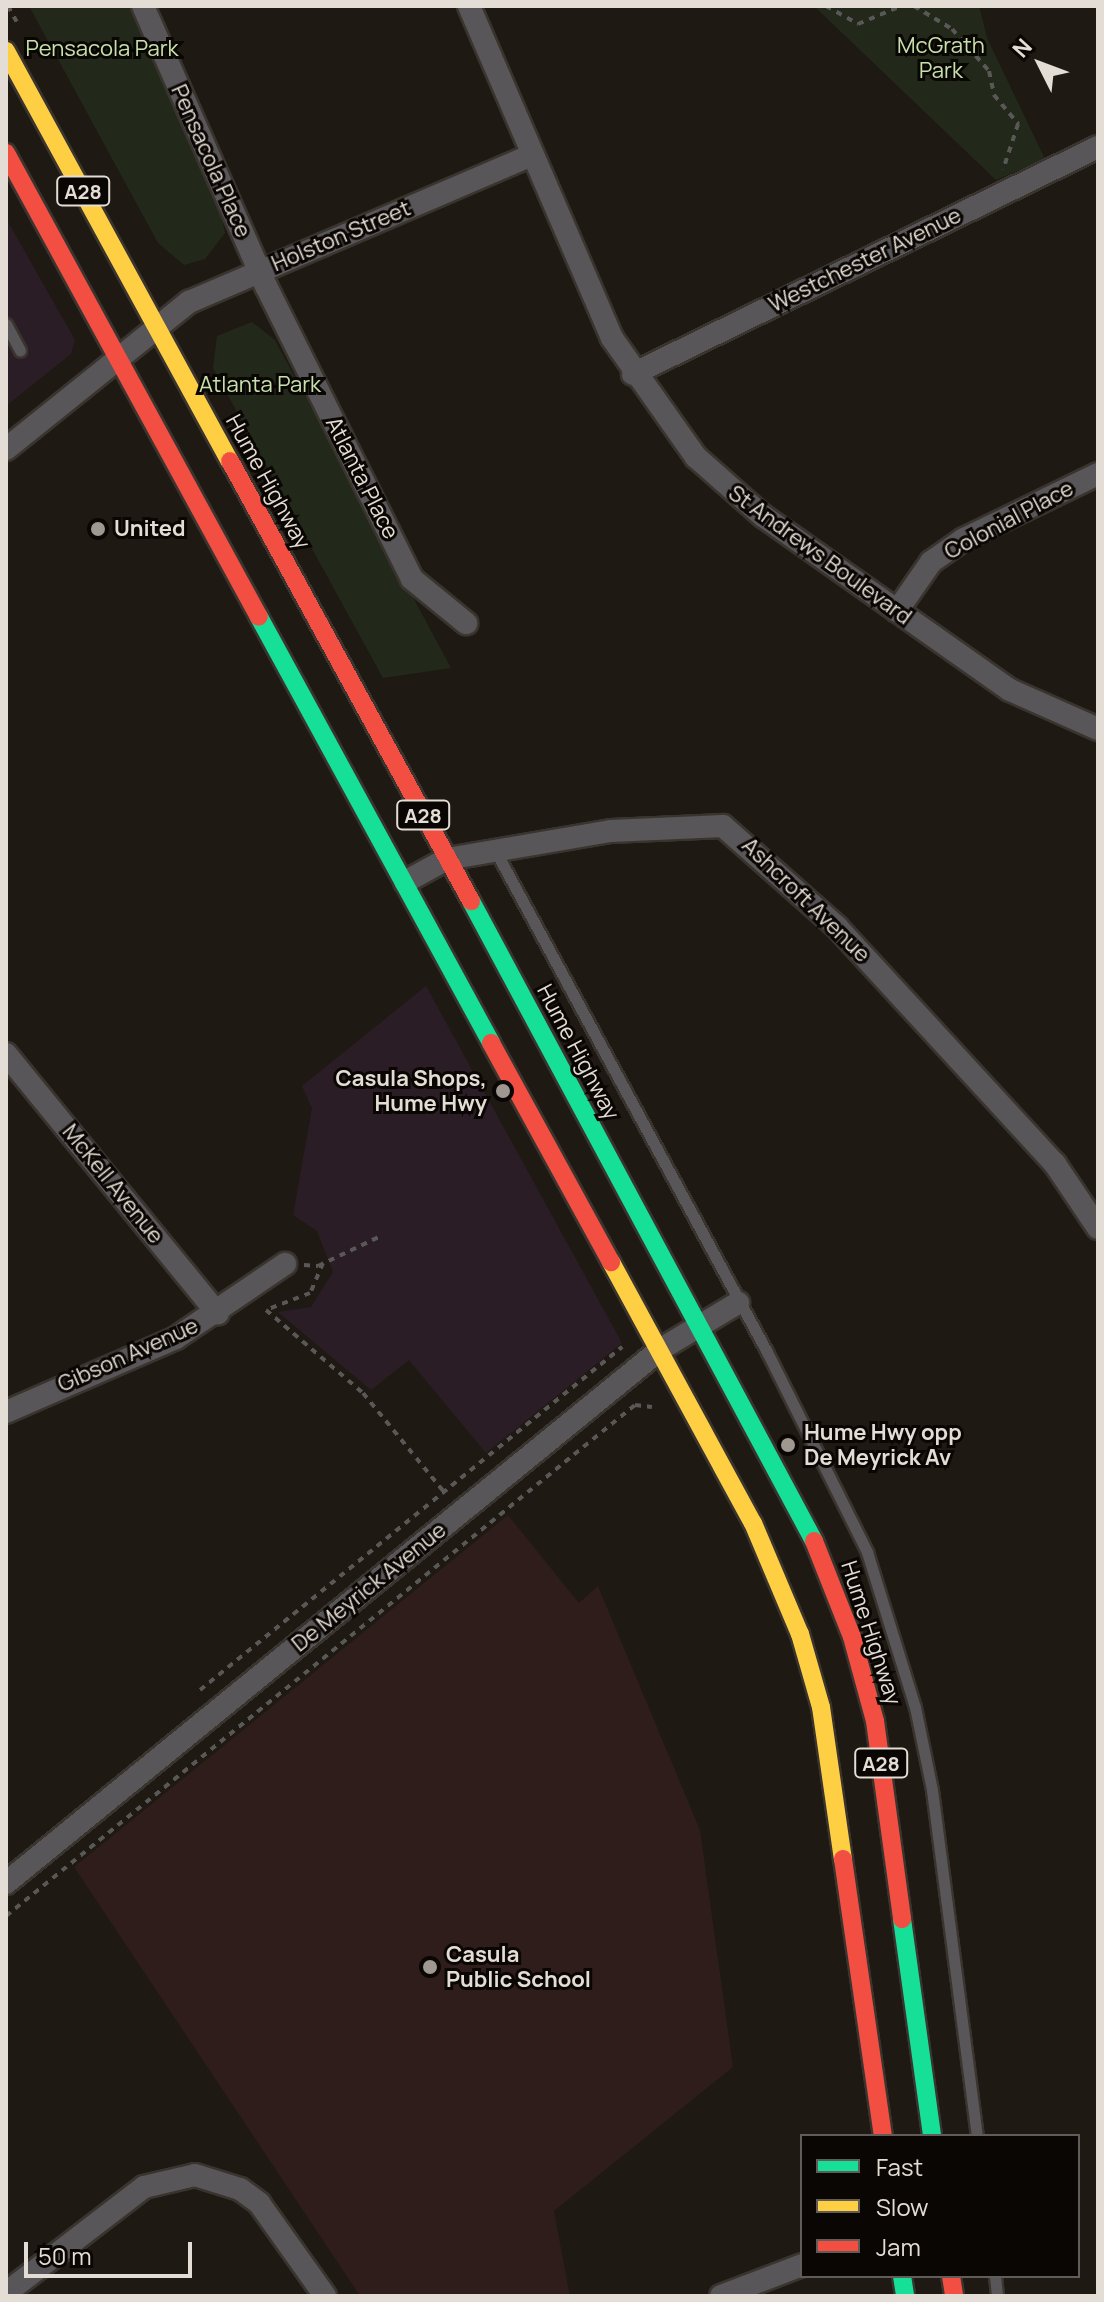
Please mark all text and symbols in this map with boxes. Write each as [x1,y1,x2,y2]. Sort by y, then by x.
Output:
north arrow [1000,24,1080,104]
park label: McGrath Park [897,32,985,84]
text: N [1006,32,1039,64]
park label: Pensacola Park [25,36,179,62]
street label: Pensacola Place [165,80,257,242]
road number: A28 [55,175,111,207]
street label: Holston Street [268,195,414,277]
street label: Westchester Avenue [765,202,965,318]
park label: Atlanta Park [199,372,321,398]
street label: Hume Highway [220,410,316,554]
street label: Atlanta Place [320,413,404,543]
street label: Colonial Place [940,475,1078,565]
street label: St Andrews Boulevard [723,480,917,630]
place label: United [114,516,186,542]
marker: United [89,520,107,538]
road number: A28 [395,799,451,831]
street label: Ashcroft Avenue [736,832,876,968]
street label: Hume Highway [531,980,625,1124]
place label: Casula Shops, Hume Hwy [335,1065,487,1116]
marker: Casula Shops, Hume Hwy [494,1082,512,1100]
street label: McKell Avenue [57,1119,169,1249]
street label: Gibson Avenue [54,1312,202,1398]
place label: Hume Hwy opp De Meyrick Av [804,1419,962,1470]
marker: Hume Hwy opp De Meyrick Av [779,1436,797,1454]
street label: De Meyrick Avenue [287,1517,451,1657]
street label: Hume Highway [835,1558,907,1708]
road number: A28 [853,1747,909,1779]
place label: Casula Public School [446,1941,591,1992]
marker: Casula Public School [421,1958,439,1976]
legend [800,2134,1080,2278]
text: Fast [876,2150,923,2183]
text: Slow [876,2190,929,2223]
scale bar [28,2226,196,2276]
text: Jam [876,2230,921,2263]
text: 50 m [38,2239,92,2272]

